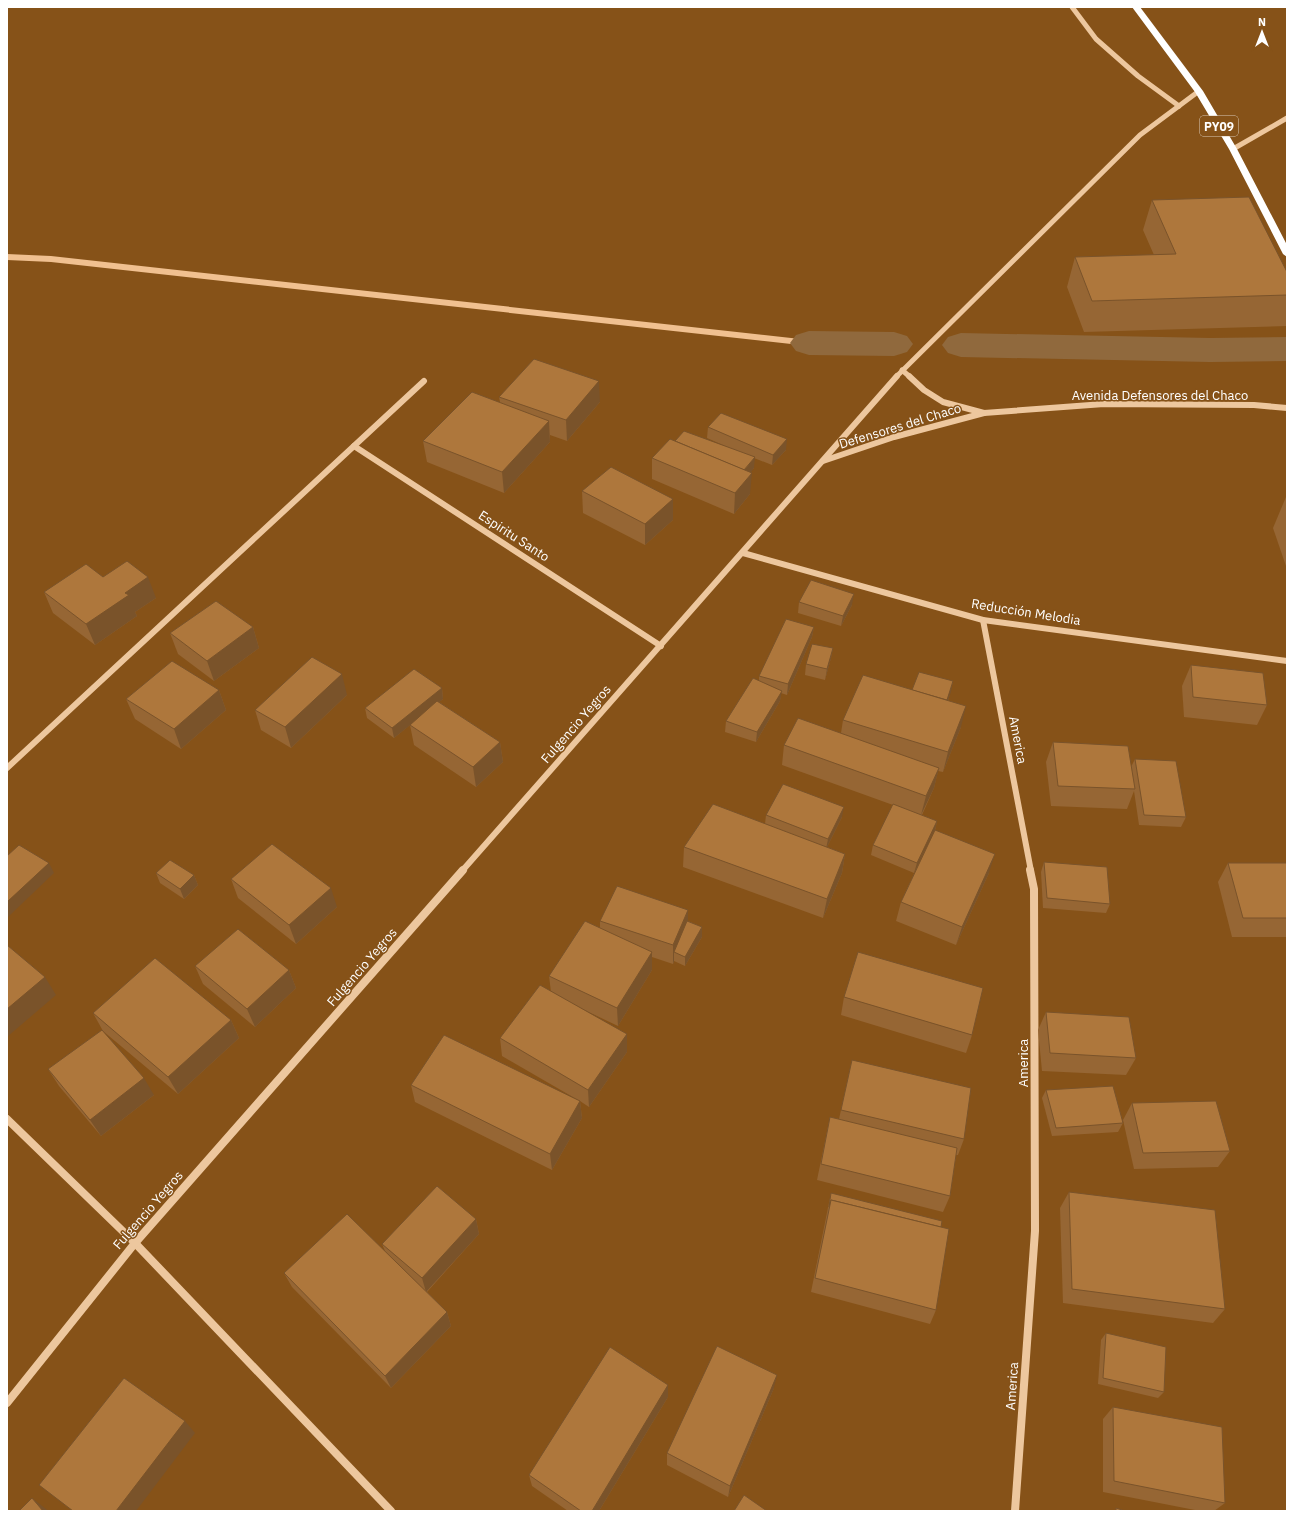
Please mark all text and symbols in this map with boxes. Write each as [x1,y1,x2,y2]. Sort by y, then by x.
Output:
north arrow [1242,12,1282,52]
text: N [1258,15,1266,29]
road number: PY09 [1200,116,1238,136]
street label: Avenida Defensores del Chaco [1072,387,1248,404]
street label: Defensores del Chaco [837,399,963,453]
street label: Espiritu Santo [475,507,553,565]
street label: Reducción Melodia [970,595,1082,629]
street label: Fulgencio Yegros [537,681,615,767]
street label: America [1005,715,1031,765]
street label: Fulgencio Yegros [323,924,401,1010]
street label: America [1015,1039,1032,1087]
street label: Fulgencio Yegros [109,1167,187,1253]
street label: America [1002,1361,1022,1411]

